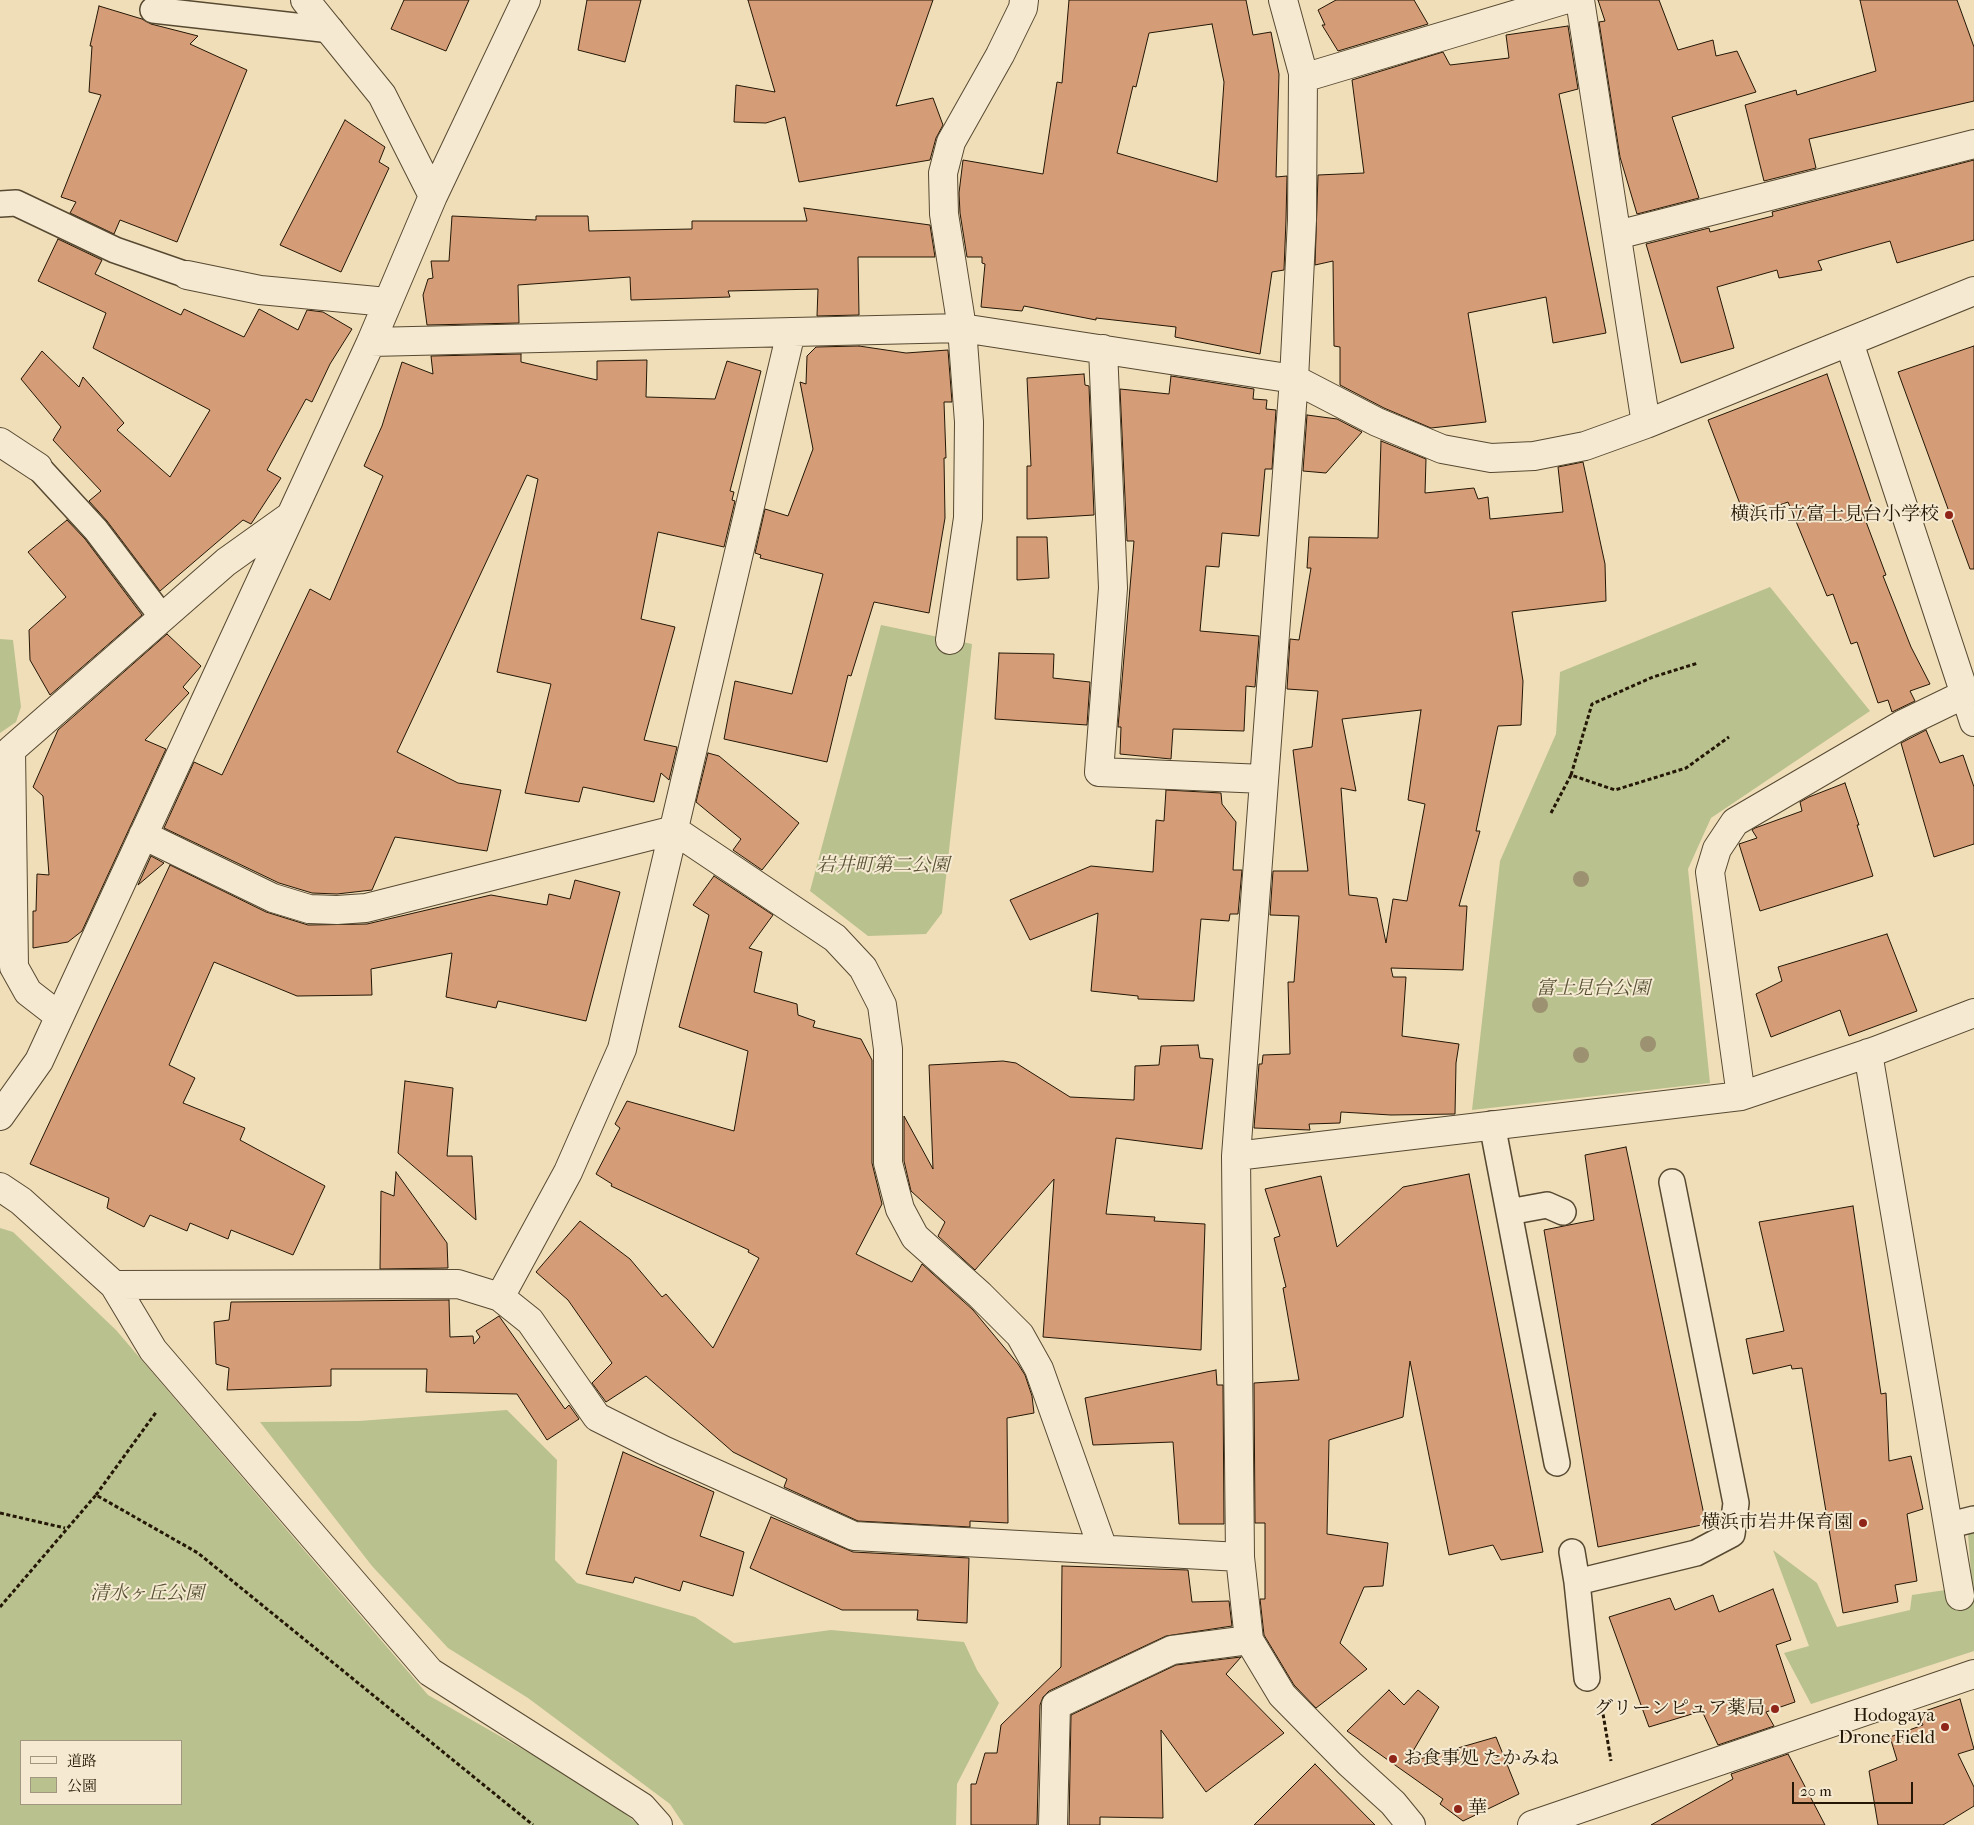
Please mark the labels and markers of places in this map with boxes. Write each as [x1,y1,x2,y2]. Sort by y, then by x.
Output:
place label: 横浜市立富士見台小学校 [1730,504,1939,526]
marker: 横浜市立富士見台小学校 [1943,509,1955,521]
place label: 横浜市岩井保育園 [1701,1512,1853,1534]
marker: 横浜市岩井保育園 [1857,1517,1869,1529]
place label: グリーンピュア薬局 [1594,1698,1765,1720]
marker: グリーンピュア薬局 [1769,1703,1781,1715]
place label: Hodogaya Drone Field [1838,1705,1935,1749]
marker: Hodogaya Drone Field [1939,1721,1951,1733]
place label: お食事処 たかみね [1403,1748,1559,1770]
marker: お食事処 たかみね [1387,1753,1399,1765]
place label: 華 [1468,1798,1487,1820]
marker: 華 [1452,1803,1464,1815]

